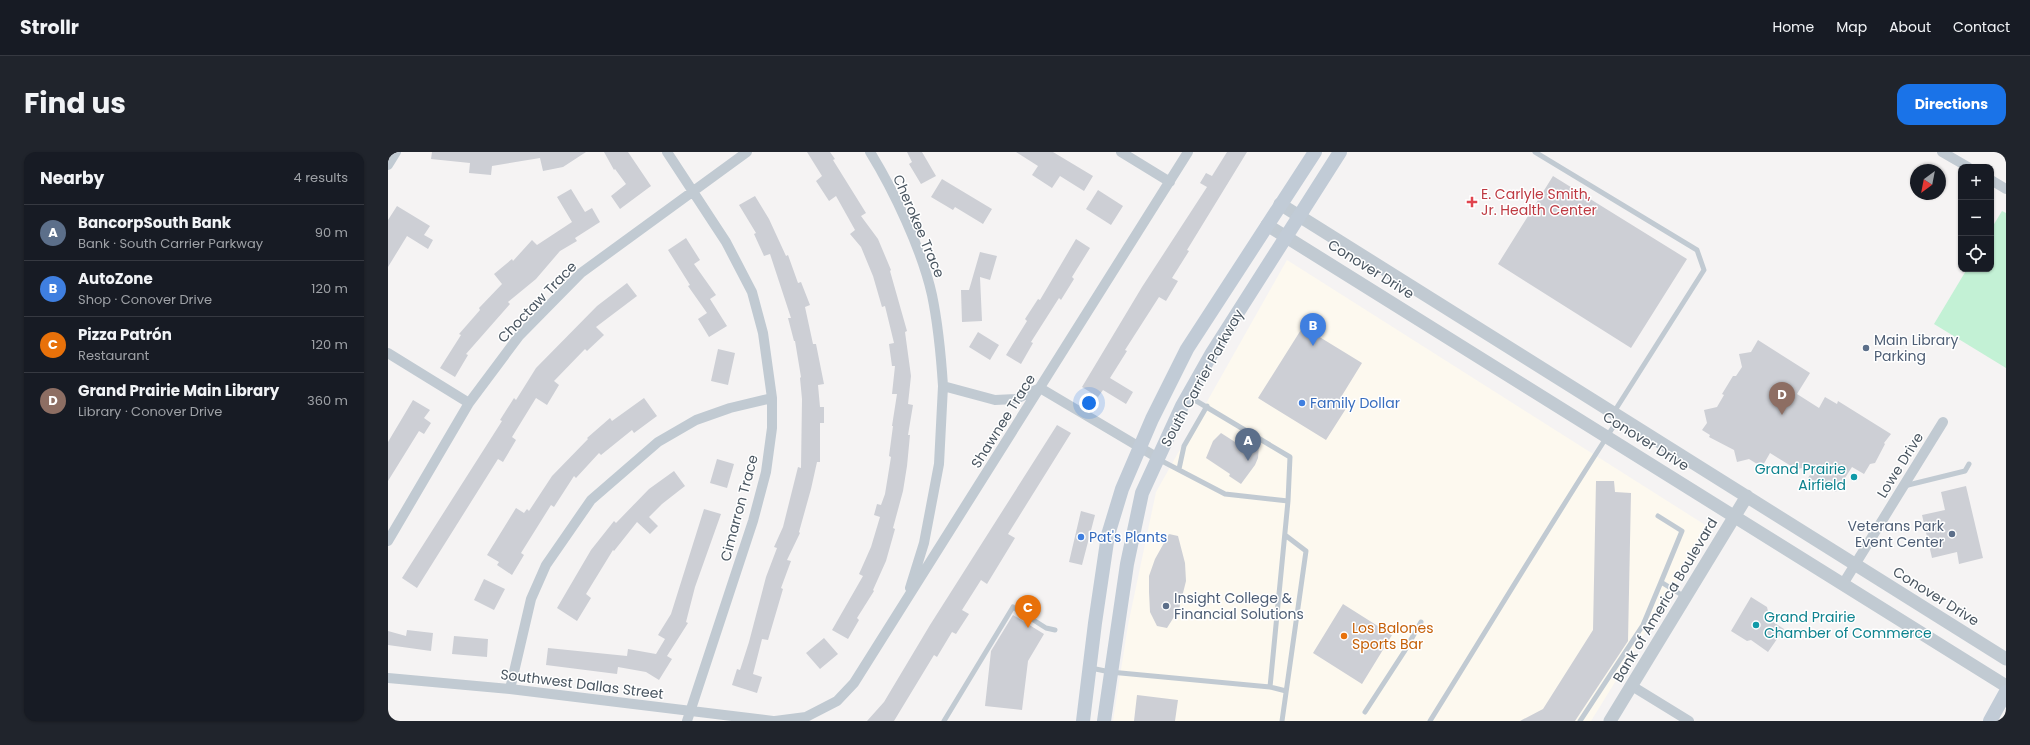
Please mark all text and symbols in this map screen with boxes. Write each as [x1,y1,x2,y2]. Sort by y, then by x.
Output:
text: Strollr [20,14,79,41]
text: Home [1772,17,1814,37]
text: Map [1836,17,1867,37]
text: About [1889,17,1931,37]
text: Contact [1953,17,2010,37]
text: Find us [24,84,126,123]
button: Directions [1897,84,2006,125]
north arrow [1910,164,1946,200]
map controls [1958,164,1994,272]
button: + [1958,164,1994,200]
text: Nearby [40,166,104,190]
text: 4 results [294,168,348,187]
street label: Cherokee Trace [888,171,950,281]
place label: E. Carlyle Smith, Jr. Health Center [1481,184,1597,220]
marker: E. Carlyle Smith, Jr. Health Center [1466,196,1478,208]
button: − [1958,200,1994,236]
text: BancorpSouth Bank [78,212,231,233]
text: A [48,223,58,242]
text: 90 m [315,223,348,242]
text: Bank · South Carrier Parkway [78,234,263,253]
street label: Conover Drive [1324,234,1418,304]
button: locate [1958,236,1994,272]
street label: Choctaw Trace [493,257,581,347]
text: AutoZone [78,268,153,289]
text: B [49,279,57,298]
text: 120 m [311,279,348,298]
text: Shop · Conover Drive [78,290,212,309]
street label: South Carrier Parkway [1156,305,1248,450]
pin: B [1300,313,1326,346]
text: Pizza Patrón [78,324,172,345]
place label: Main Library Parking [1874,330,1959,366]
text: C [48,335,58,354]
text: 120 m [311,335,348,354]
marker: Main Library Parking [1861,343,1871,353]
text: Restaurant [78,346,149,365]
street label: Shawnee Trace [966,370,1040,472]
text: Grand Prairie Main Library [78,380,279,401]
pin: D [1769,382,1795,415]
text: D [48,391,58,410]
text: 360 m [307,391,348,410]
your location [1079,393,1099,413]
place label: Family Dollar [1310,393,1400,413]
marker: Family Dollar [1297,398,1307,408]
text: Library · Conover Drive [78,402,222,421]
street label: Conover Drive [1599,406,1693,476]
pin: A [1235,428,1261,461]
street label: Lowe Drive [1872,428,1928,502]
street label: Cimarron Trace [715,452,763,564]
place label: Grand Prairie Airfield [1755,459,1846,495]
marker: Grand Prairie Airfield [1849,472,1859,482]
street label: Bank of America Boulevard [1608,514,1722,686]
place label: Veterans Park Event Center [1847,516,1945,552]
place label: Pat's Plants [1089,527,1167,547]
marker: Veterans Park Event Center [1947,529,1957,539]
marker: Pat's Plants [1076,532,1086,542]
street label: Conover Drive [1889,561,1983,631]
place label: Insight College & Financial Solutions [1174,588,1304,624]
pin: C [1015,595,1041,628]
marker: Insight College & Financial Solutions [1161,601,1171,611]
place label: Grand Prairie Chamber of Commerce [1764,607,1932,643]
place label: Los Balones Sports Bar [1352,618,1433,654]
marker: Grand Prairie Chamber of Commerce [1751,620,1761,630]
marker: Los Balones Sports Bar [1339,631,1349,641]
street label: Southwest Dallas Street [499,664,665,704]

